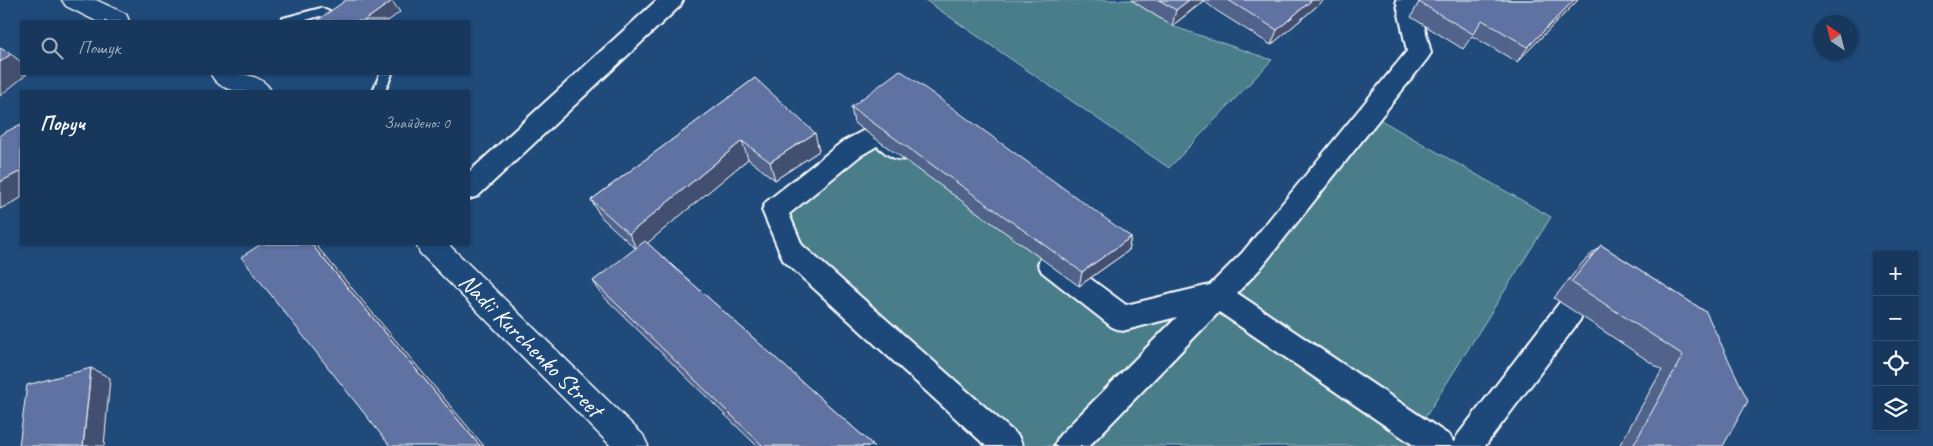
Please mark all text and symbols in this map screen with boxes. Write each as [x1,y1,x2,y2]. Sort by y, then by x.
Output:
north arrow [1813,15,1858,60]
search box [20,20,470,75]
icon: search [38,34,66,62]
text: Пошук [78,36,120,60]
text: Поруч [40,110,85,136]
text: Знайдено: 0 [384,113,450,133]
map controls [1873,251,1918,431]
button: + [1873,251,1918,296]
street label: Nadii Kurchenko Street [453,267,611,425]
button: − [1873,296,1918,341]
button: locate [1873,341,1918,386]
button: layers [1873,386,1918,431]

